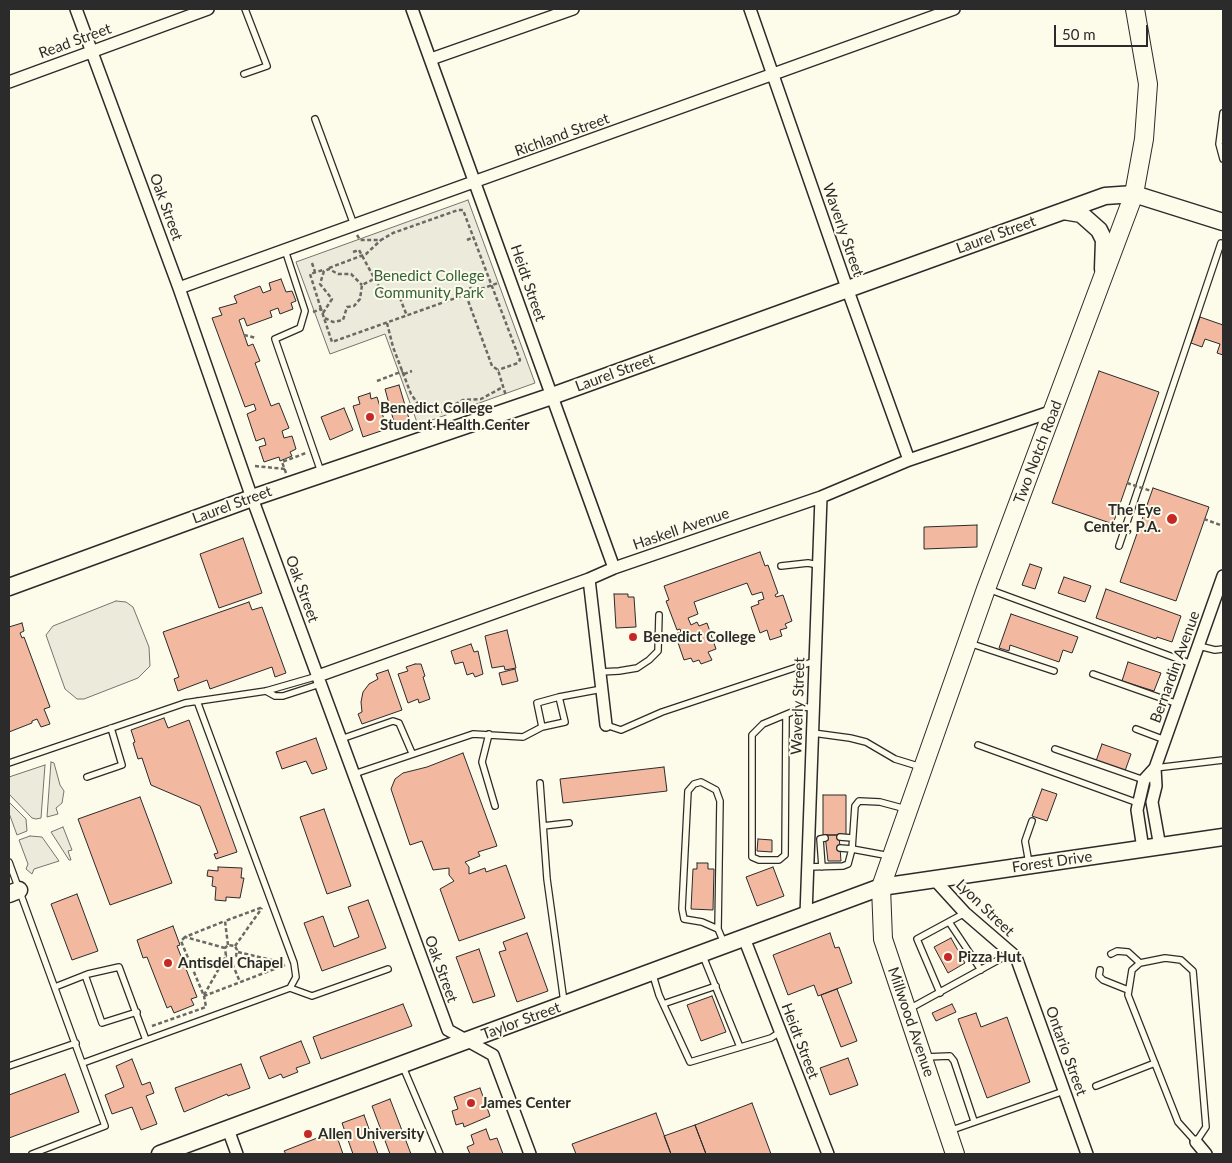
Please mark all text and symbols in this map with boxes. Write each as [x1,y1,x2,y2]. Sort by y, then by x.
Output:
scale bar [1057,15,1151,47]
street label: Read Street [36,20,114,62]
text: 50 m [1062,25,1096,43]
street label: Richland Street [512,110,612,160]
street label: Oak Street [146,171,186,243]
street label: Waverly Street [819,181,867,279]
street label: Laurel Street [954,212,1038,258]
street label: Heidt Street [506,242,550,324]
park label: Benedict College Community Park [373,267,485,302]
street label: Laurel Street [573,350,657,396]
street label: Two Notch Road [1010,398,1066,506]
place label: Benedict College Student Health Center [380,399,530,434]
marker: Benedict College Student Health Center [364,411,376,423]
street label: Laurel Street [190,482,274,528]
place label: The Eye Center, P.A. [1084,501,1161,536]
street label: Haskell Avenue [630,504,732,554]
marker: The Eye Center, P.A. [1165,512,1179,526]
street label: Oak Street [282,553,322,625]
street label: Bernardin Avenue [1146,609,1204,725]
place label: Benedict College [643,628,756,646]
marker: Benedict College [627,631,639,643]
street label: Waverly Street [787,657,809,755]
street label: Forest Drive [1011,847,1093,877]
street label: Lyon Street [952,876,1018,940]
street label: Oak Street [421,933,461,1005]
place label: Pizza Hut [958,948,1022,966]
marker: Pizza Hut [942,951,954,963]
place label: Antisdel Chapel [178,954,283,972]
marker: Antisdel Chapel [162,957,174,969]
street label: Millwood Avenue [884,965,938,1079]
street label: Taylor Street [479,998,563,1044]
street label: Heidt Street [777,1001,823,1081]
street label: Ontario Street [1041,1004,1091,1098]
place label: James Center [481,1094,571,1112]
marker: James Center [465,1097,477,1109]
place label: Allen University [318,1125,424,1143]
marker: Allen University [302,1128,314,1140]

